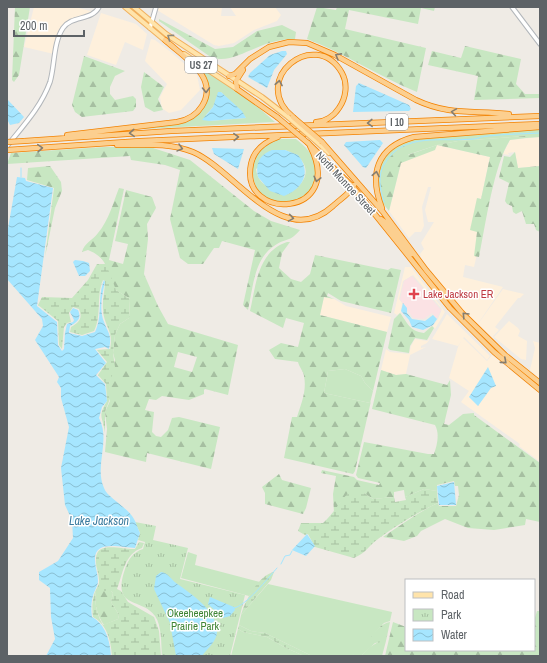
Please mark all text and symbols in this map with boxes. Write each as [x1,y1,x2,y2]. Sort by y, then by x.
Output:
scale bar [14,12,84,38]
text: 200 m [20,18,47,34]
one-way arrow [167,34,174,41]
one-way arrow [334,54,342,61]
road number: US 27 [185,57,217,73]
one-way arrow [274,80,283,86]
one-way arrow [202,87,210,93]
one-way arrow [451,108,457,117]
road number: I 10 [386,114,408,130]
one-way arrow [367,118,373,127]
one-way arrow [129,129,135,138]
one-way arrow [233,133,239,141]
one-way arrow [37,143,43,152]
one-way arrow [176,143,183,152]
street label: North Monroe Street [313,148,379,218]
one-way arrow [371,171,380,177]
one-way arrow [313,176,321,183]
one-way arrow [287,213,294,222]
place label: Lake Jackson ER [423,287,494,301]
marker: Lake Jackson ER [408,288,420,300]
one-way arrow [462,312,469,320]
one-way arrow [499,356,507,363]
water label: Lake Jackson [69,513,129,529]
legend [405,579,535,651]
text: Road [441,587,465,603]
park label: Okeeheepkee Prairie Park [167,606,223,633]
text: Park [441,607,461,623]
text: Water [441,627,468,643]

